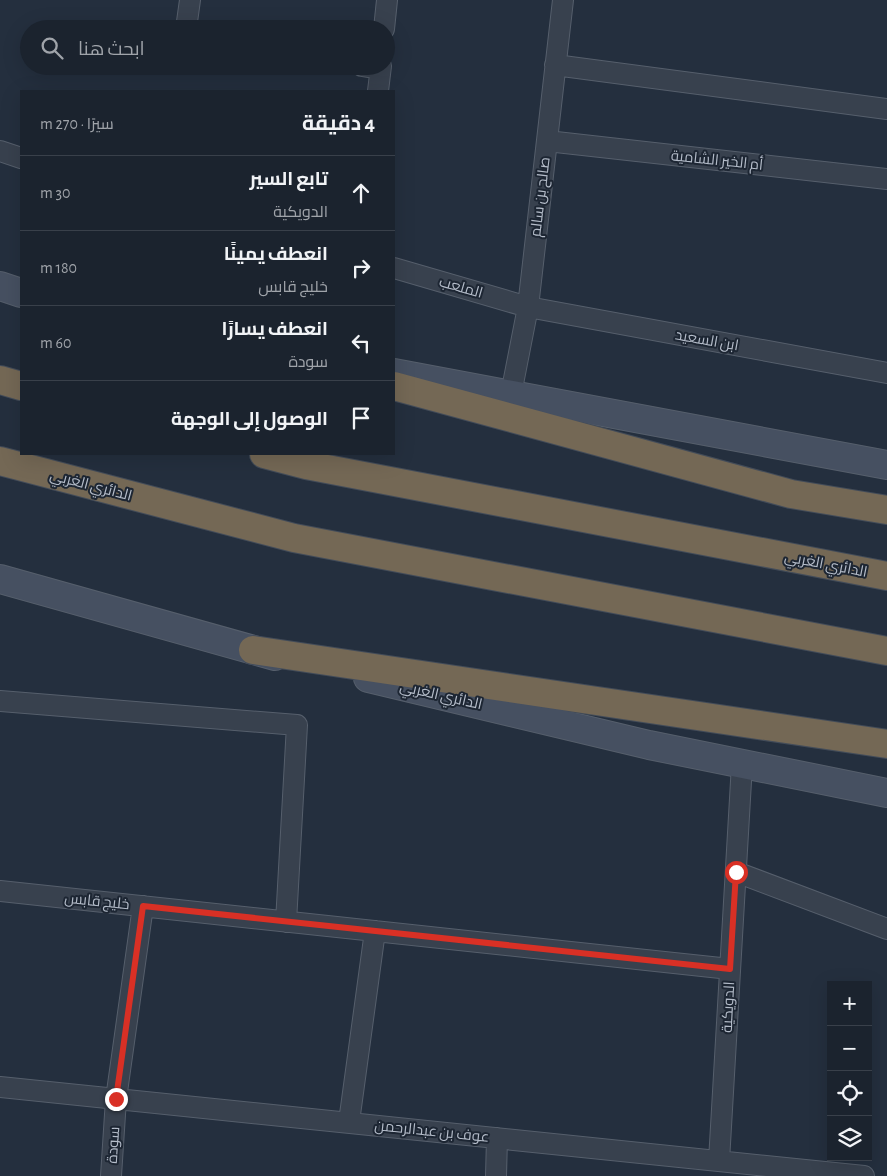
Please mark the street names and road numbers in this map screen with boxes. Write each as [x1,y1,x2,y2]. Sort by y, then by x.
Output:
street label: أم الخير الشامية [670,145,764,175]
street label: صالح بن سالم [528,156,556,238]
street label: الملعب [437,274,484,301]
street label: ابن السعيد [674,328,740,355]
street label: الدائري الغربي [47,467,133,507]
street label: الدائري الغربي [782,549,869,584]
street label: الدائري الغربي [397,679,484,716]
street label: خليج قابس [63,891,130,915]
street label: الدويكية [720,981,738,1033]
street label: عوف بن عبدالرحمن [374,1118,490,1147]
street label: سودة [105,1126,123,1164]

